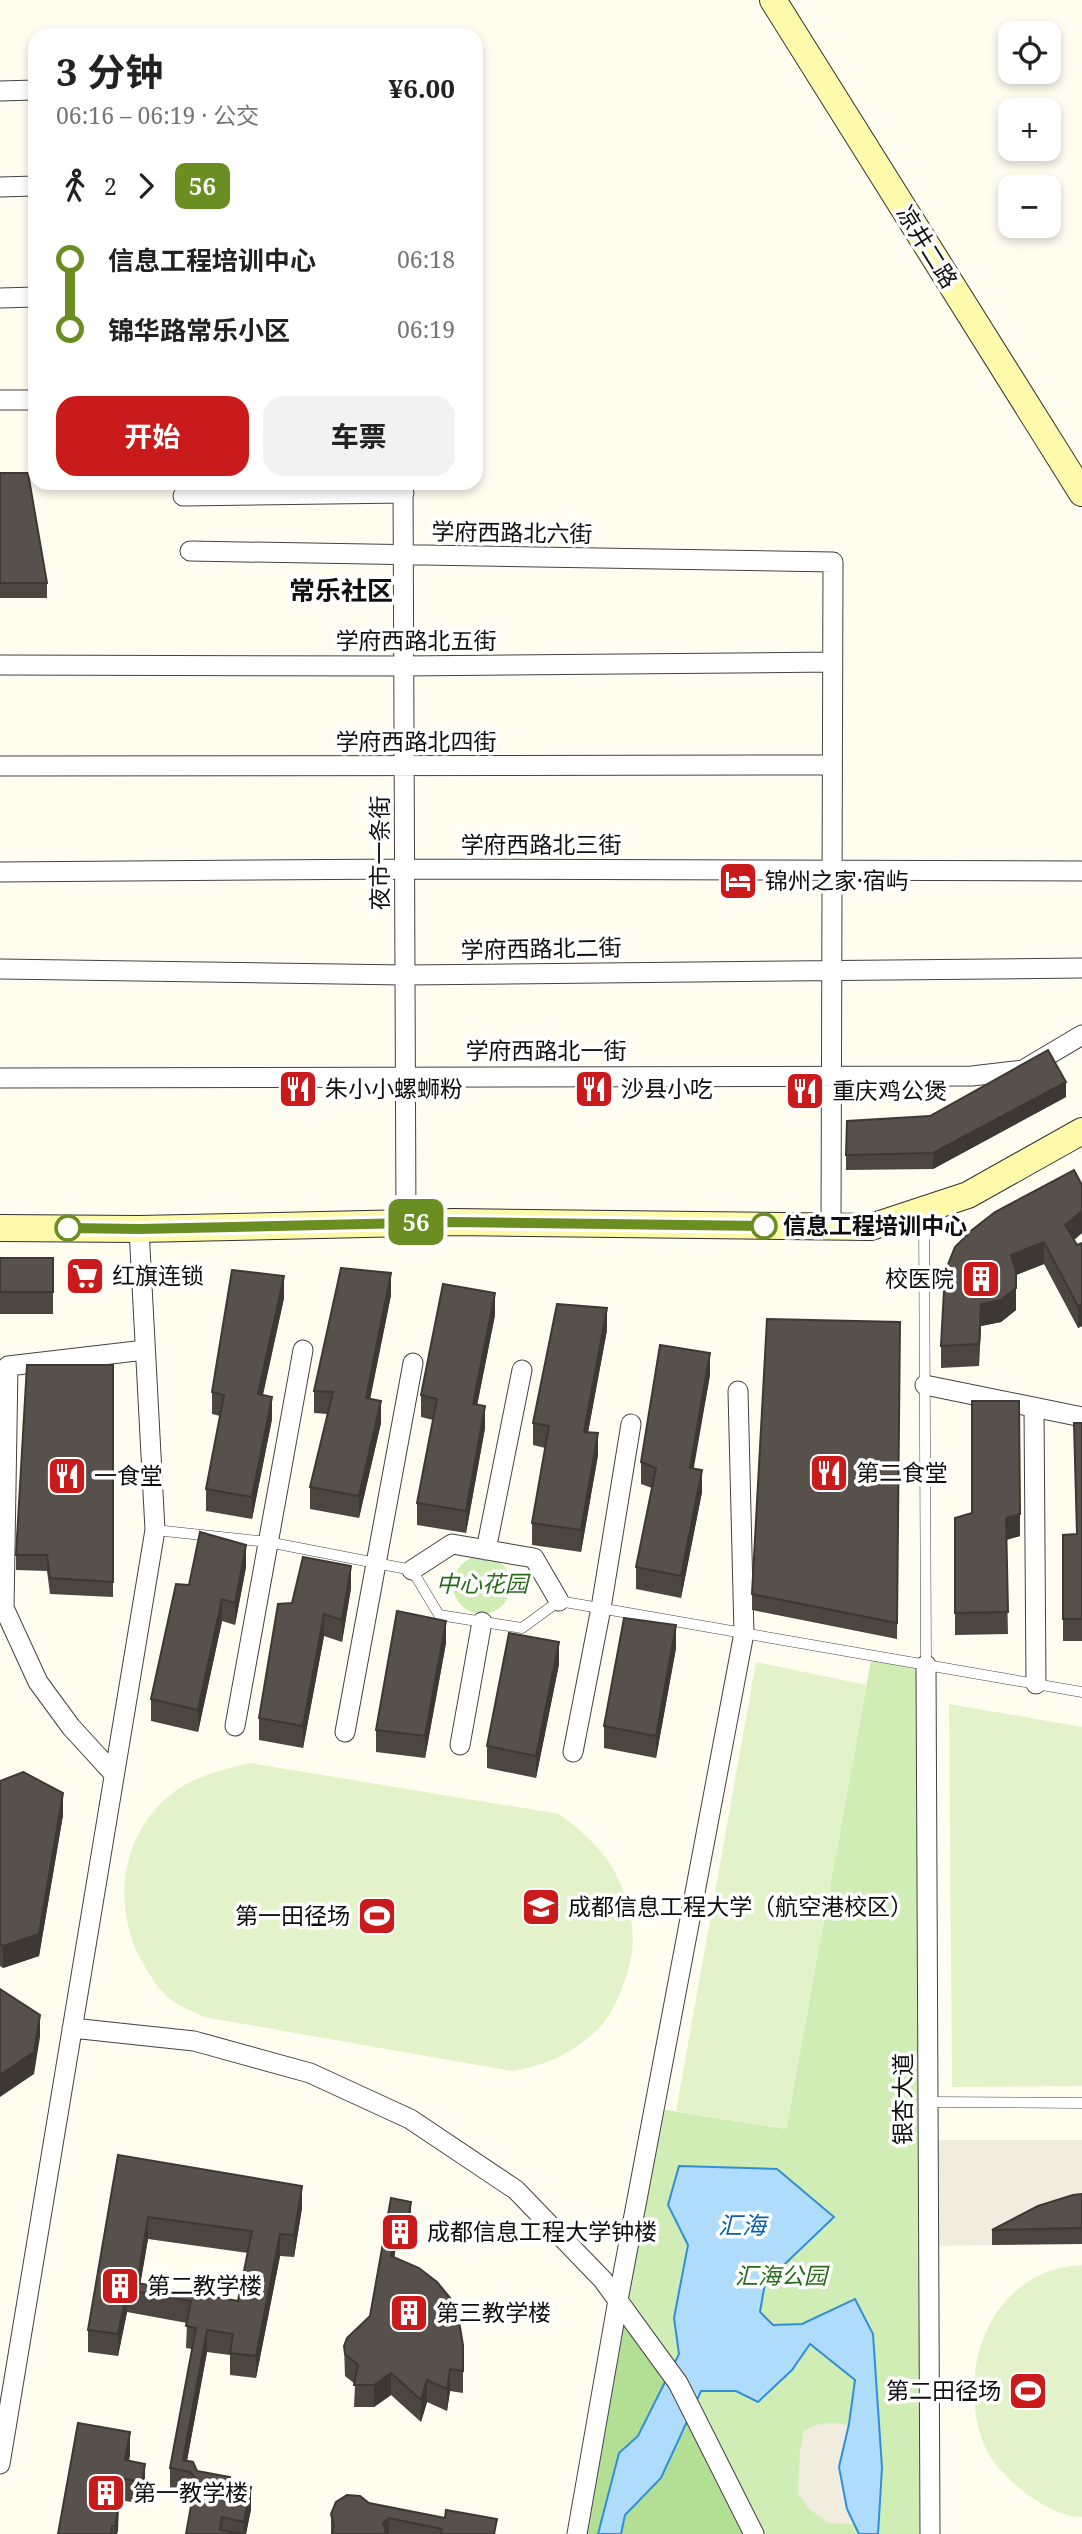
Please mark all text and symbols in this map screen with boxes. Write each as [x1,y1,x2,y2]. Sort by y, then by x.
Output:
map controls [998,21,1061,238]
button: locate [998,21,1061,84]
text: 3 分钟 [56,45,163,97]
text: ¥6.00 [389,70,455,106]
button: + [998,98,1061,161]
text: 06:16 – 06:19 · 公交 [56,99,259,131]
icon: walk [56,167,94,205]
icon: forward [127,167,165,205]
text: 56 [189,169,216,202]
text: 2 [104,170,117,202]
button: − [998,175,1061,238]
street label: 凉井二路 [890,199,966,294]
text: 信息工程培训中心 [108,242,316,278]
text: 06:18 [397,243,455,275]
text: 锦华路常乐小区 [108,312,290,348]
text: 06:19 [397,313,455,345]
button: 开始 [56,396,249,476]
button: 车票 [263,396,455,476]
street label: 学府西路北六街 [431,515,593,549]
district label: 常乐社区 [289,572,393,608]
street label: 学府西路北五街 [336,624,497,656]
street label: 学府西路北四街 [336,725,497,757]
street label: 夜市一条街 [363,796,395,911]
street label: 学府西路北三街 [461,828,622,860]
hotel icon: 锦州之家·宿屿 [717,860,759,902]
place label: 锦州之家·宿屿 [765,864,909,896]
street label: 学府西路北二街 [460,931,622,965]
street label: 学府西路北一街 [466,1034,627,1066]
restaurant icon: 朱小小螺蛳粉 [277,1068,319,1110]
restaurant icon: 沙县小吃 [573,1068,615,1110]
restaurant icon: 重庆鸡公煲 [784,1070,826,1112]
place label: 朱小小螺蛳粉 [325,1072,463,1104]
place label: 沙县小吃 [621,1072,713,1104]
place label: 重庆鸡公煲 [832,1074,947,1106]
line badge: 56 [384,1199,448,1245]
text: 56 [402,1205,430,1238]
place label: 信息工程培训中心 [783,1209,967,1241]
marker: 信息工程培训中心 [751,1213,777,1239]
unlabelled marker [55,1215,81,1241]
supermarket icon: 红旗连锁 [64,1255,106,1297]
building icon: 校医院 [960,1258,1002,1300]
place label: 红旗连锁 [112,1259,204,1291]
place label: 校医院 [885,1262,954,1294]
restaurant icon: 第二食堂 [808,1452,850,1494]
restaurant icon: 一食堂 [46,1455,88,1497]
place label: 第二食堂 [856,1456,948,1488]
place label: 一食堂 [94,1459,163,1491]
park label: 中心花园 [436,1567,531,1599]
school or university icon: 成都信息工程大学（航空港校区） [520,1886,562,1928]
place label: 成都信息工程大学（航空港校区） [568,1890,913,1922]
sports icon: 第一田径场 [356,1895,398,1937]
place label: 第一田径场 [235,1899,350,1931]
street label: 银杏大道 [886,2053,918,2145]
water label: 汇海 [718,2208,769,2241]
building icon: 成都信息工程大学钟楼 [379,2211,421,2253]
place label: 成都信息工程大学钟楼 [427,2215,657,2247]
park label: 汇海公园 [735,2259,830,2291]
building icon: 第二教学楼 [99,2265,141,2307]
place label: 第二教学楼 [147,2269,262,2301]
building icon: 第三教学楼 [388,2292,430,2334]
place label: 第三教学楼 [436,2296,551,2328]
sports icon: 第二田径场 [1007,2370,1049,2412]
place label: 第二田径场 [886,2374,1001,2406]
building icon: 第一教学楼 [85,2472,127,2514]
place label: 第一教学楼 [133,2476,248,2508]

